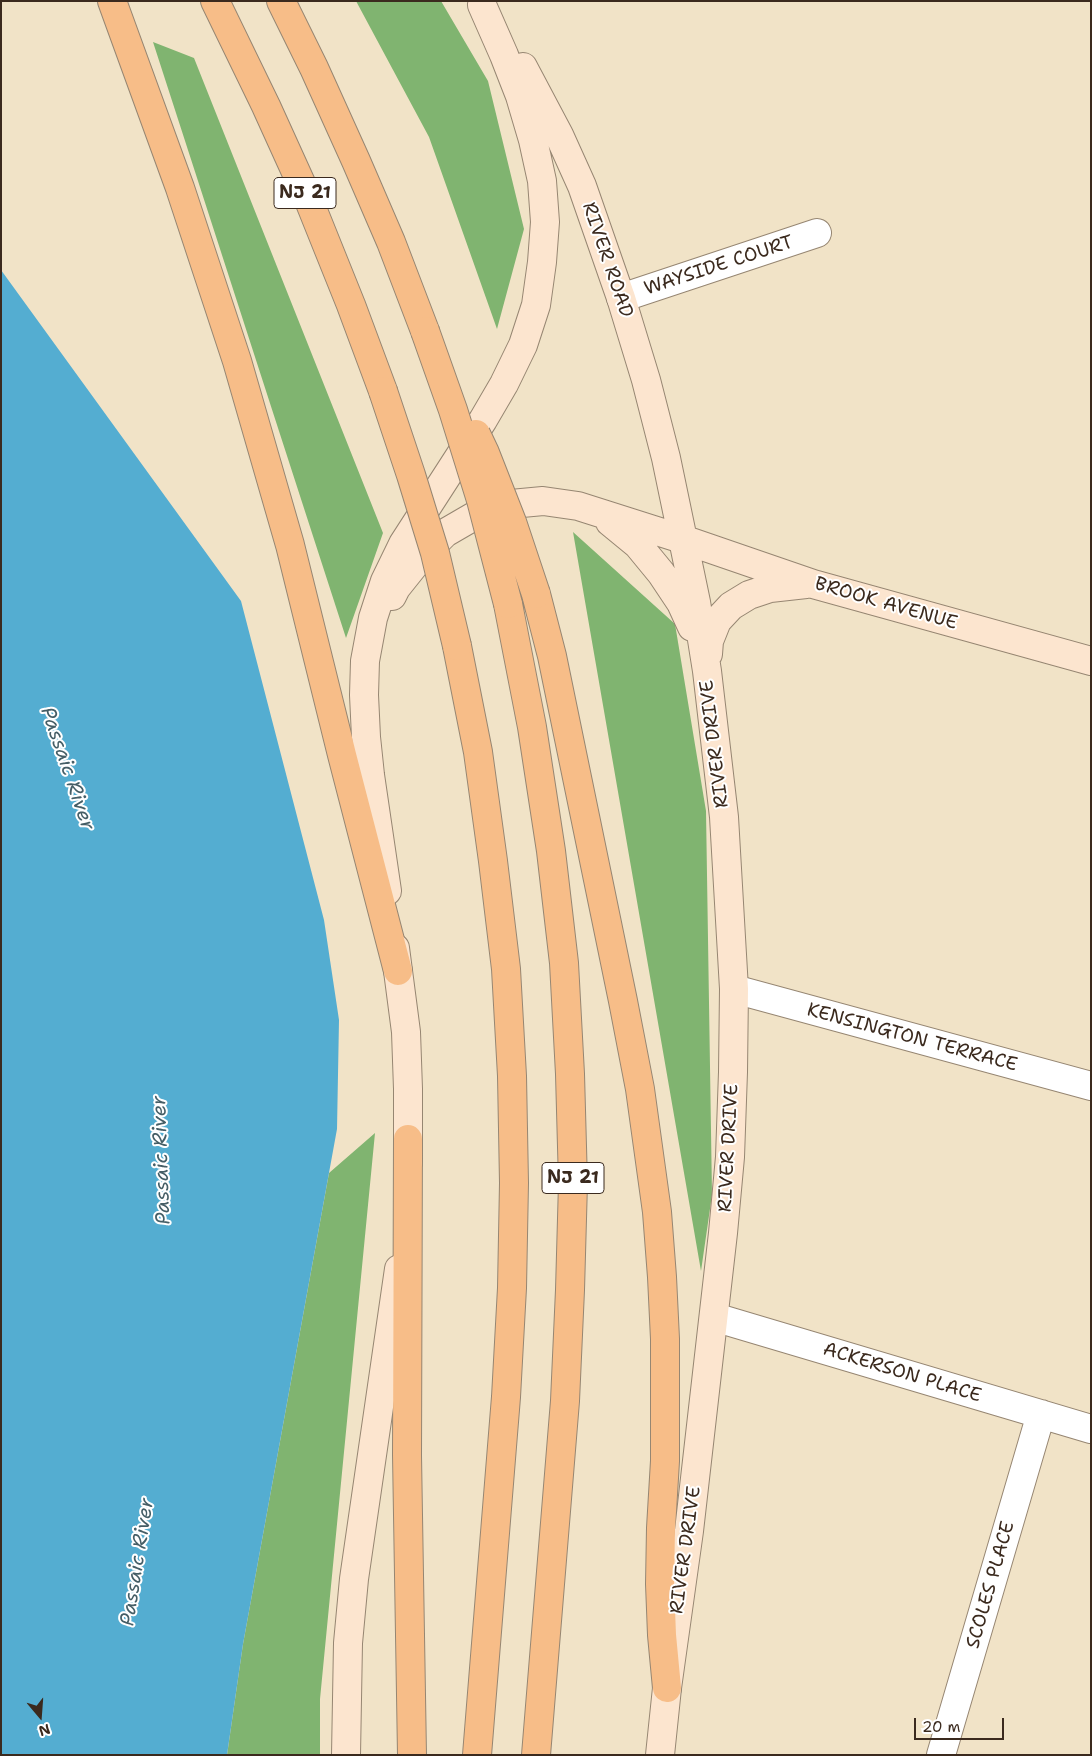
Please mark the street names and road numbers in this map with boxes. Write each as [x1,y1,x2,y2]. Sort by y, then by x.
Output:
road number: NJ 21 [274,178,336,208]
street label: RIVER ROAD [577,199,637,321]
street label: WAYSIDE COURT [642,231,796,301]
street label: BROOK AVENUE [812,573,960,635]
street label: RIVER DRIVE [696,679,734,809]
street label: KENSINGTON TERRACE [804,999,1020,1077]
street label: RIVER DRIVE [714,1083,744,1213]
road number: NJ 21 [542,1162,604,1194]
street label: ACKERSON PLACE [820,1338,984,1408]
street label: RIVER DRIVE [666,1485,706,1615]
street label: SCOLES PLACE [962,1519,1020,1651]

